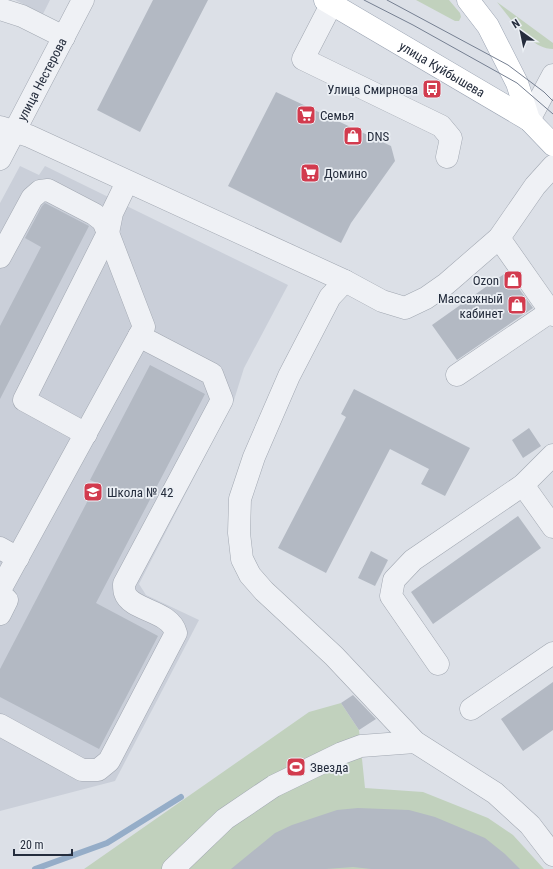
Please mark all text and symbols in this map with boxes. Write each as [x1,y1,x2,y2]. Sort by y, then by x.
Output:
north arrow [501,12,541,52]
text: N [509,17,522,31]
street label: улица Нестерова [14,35,70,123]
street label: улица Куйбышева [396,38,487,100]
bus stop icon: Улица Смирнова [421,78,443,100]
place label: Улица Смирнова [327,82,418,97]
supermarket icon: Семья [295,104,317,126]
place label: Семья [320,108,354,123]
shop icon: DNS [342,125,364,147]
place label: DNS [367,129,389,144]
supermarket icon: Домино [299,162,321,184]
place label: Домино [324,166,367,181]
shop icon: Ozon [502,269,524,291]
place label: Ozon [473,273,499,288]
place label: Массажный кабинет [438,291,503,321]
shop icon: Массажный кабинет [506,294,528,316]
school or university icon: Школа № 42 [82,481,104,503]
place label: Школа № 42 [107,485,173,500]
sports icon: Звезда [285,756,307,778]
place label: Звезда [310,760,348,775]
scale bar [14,831,72,857]
text: 20 m [20,838,44,852]

